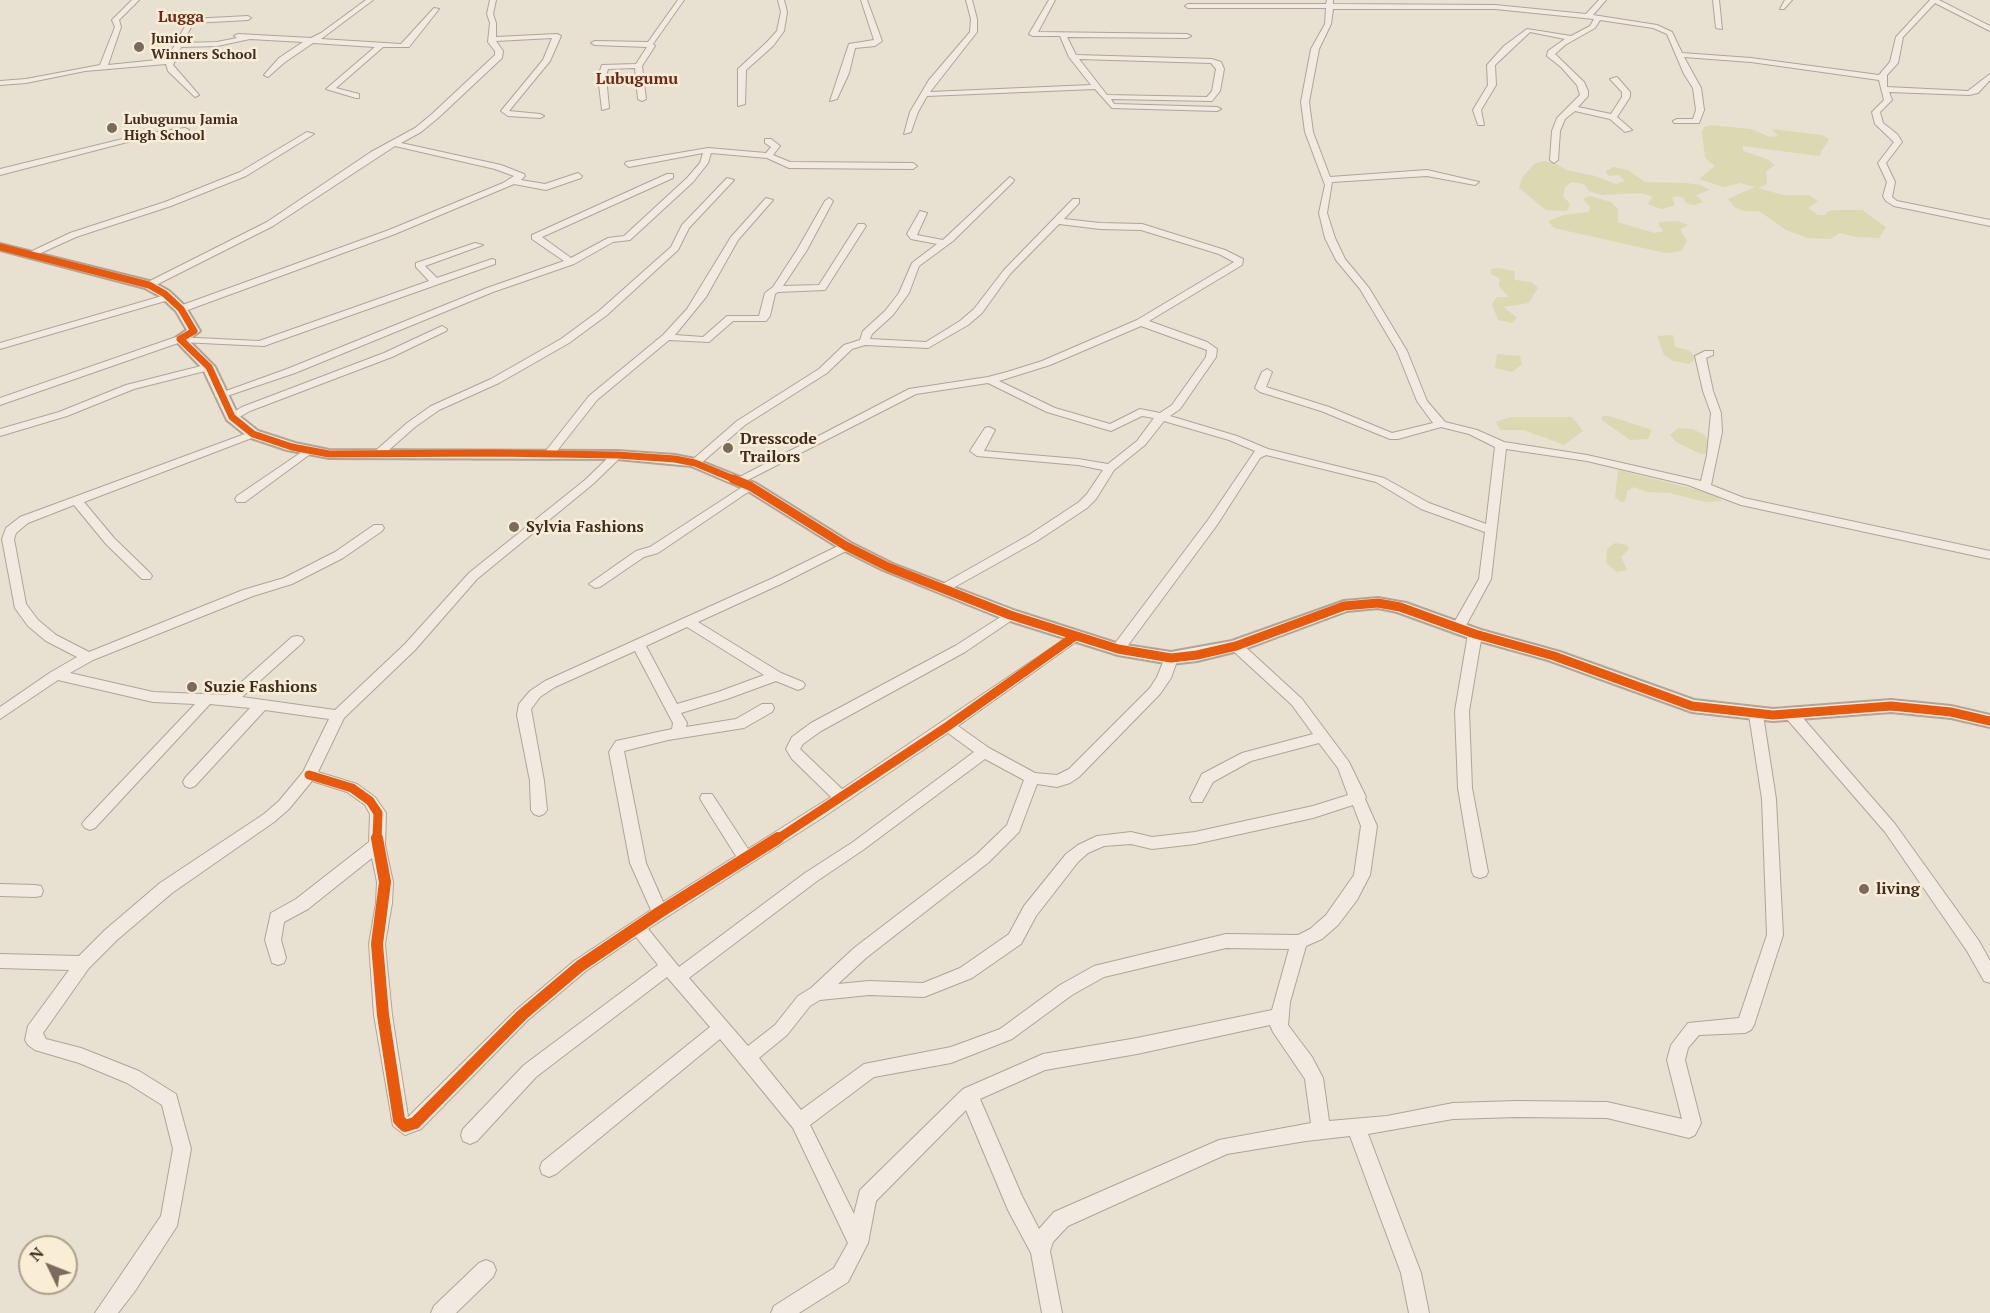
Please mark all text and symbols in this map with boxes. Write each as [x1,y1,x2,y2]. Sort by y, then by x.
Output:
district label: Lugga [158,7,204,27]
place label: Junior Winners School [151,31,257,63]
marker: Junior Winners School [132,40,146,54]
district label: Lubugumu [596,69,678,89]
place label: Lubugumu Jamia High School [124,112,238,144]
marker: Lubugumu Jamia High School [105,121,119,135]
place label: Dresscode Trailors [740,429,817,467]
marker: Dresscode Trailors [721,441,735,455]
place label: Sylvia Fashions [526,517,644,537]
marker: Sylvia Fashions [507,520,521,534]
place label: Suzie Fashions [204,677,317,697]
marker: Suzie Fashions [185,680,199,694]
place label: living [1876,879,1920,899]
marker: living [1857,882,1871,896]
north arrow [18,1235,78,1295]
text: N [24,1242,48,1266]

